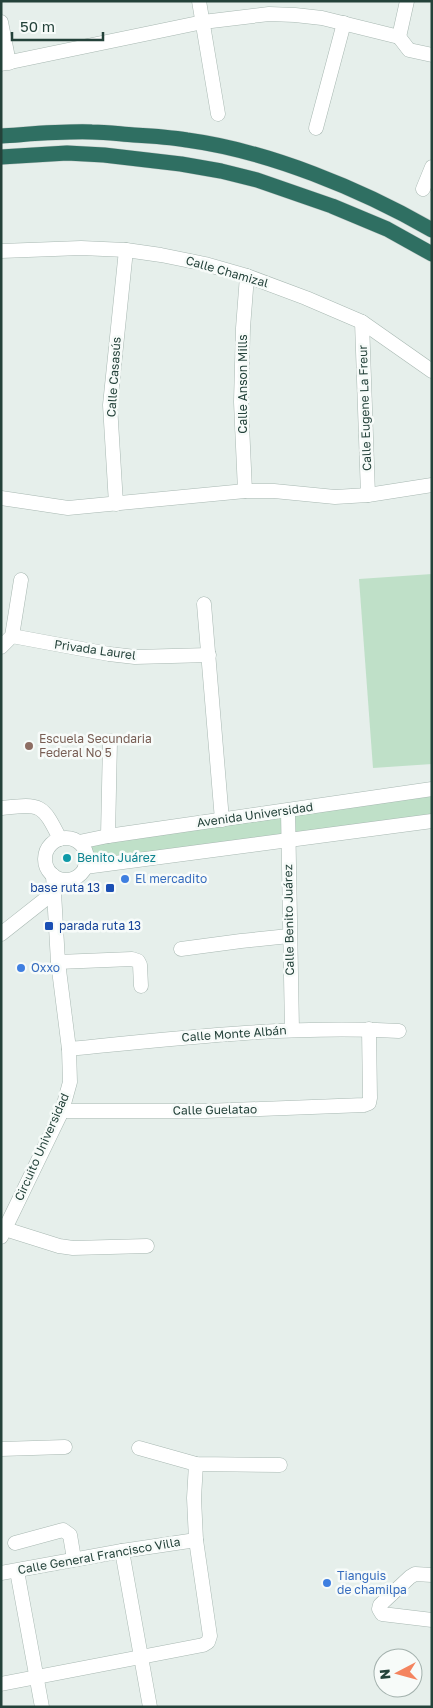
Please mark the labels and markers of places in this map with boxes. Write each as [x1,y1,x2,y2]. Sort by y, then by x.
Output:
place label: Escuela Secundaria Federal No 5 [39,731,152,760]
marker: Escuela Secundaria Federal No 5 [23,740,35,752]
place label: Benito Juárez [77,850,156,865]
marker: Benito Juárez [61,852,73,864]
place label: El mercadito [135,871,207,886]
marker: El mercadito [119,873,131,885]
place label: base ruta 13 [30,880,100,895]
marker: base ruta 13 [104,882,116,894]
place label: parada ruta 13 [59,918,141,933]
marker: parada ruta 13 [43,920,55,932]
place label: Oxxo [31,960,60,975]
marker: Oxxo [15,962,27,974]
place label: Tianguis de chamilpa [337,1568,407,1597]
marker: Tianguis de chamilpa [321,1577,333,1589]

